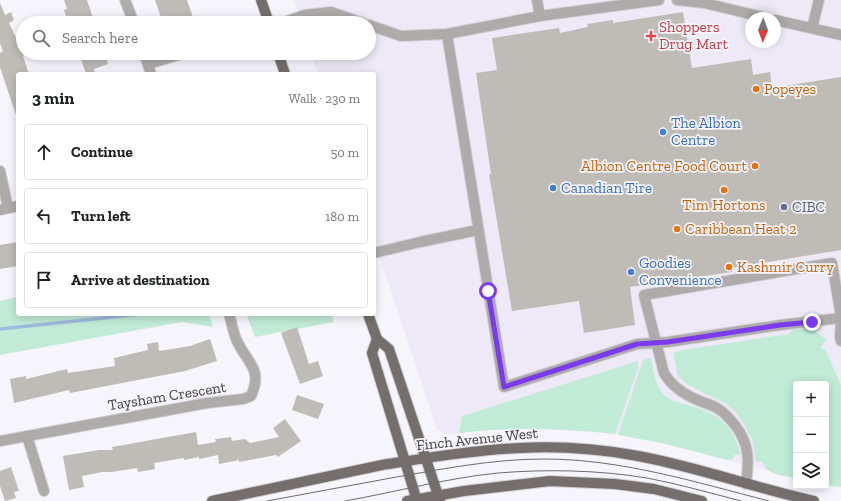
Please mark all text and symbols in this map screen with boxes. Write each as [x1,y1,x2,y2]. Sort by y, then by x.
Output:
north arrow [745,12,781,48]
search box [16,16,376,60]
place label: Shoppers Drug Mart [659,18,729,53]
icon: search [30,27,52,49]
text: Search here [62,29,138,47]
marker: Shoppers Drug Mart [646,31,656,41]
place label: Popeyes [764,80,816,98]
marker: Popeyes [751,84,761,94]
text: 3 min [32,88,74,108]
text: Walk · 230 m [288,91,360,106]
place label: The Albion Centre [671,114,741,149]
marker: The Albion Centre [658,127,668,137]
icon: ahead [33,141,55,163]
text: Continue [71,143,133,161]
text: 50 m [331,145,359,160]
place label: Albion Centre Food Court [581,157,747,175]
marker: Albion Centre Food Court [750,161,760,171]
place label: Canadian Tire [561,179,652,197]
marker: Canadian Tire [548,183,558,193]
marker: Tim Hortons [719,185,729,195]
place label: Tim Hortons [682,196,766,214]
place label: CIBC [792,198,825,216]
marker: CIBC [779,202,789,212]
icon: left [33,205,55,227]
text: Turn left [71,207,131,225]
text: 180 m [325,209,359,224]
place label: Caribbean Heat 2 [685,220,797,238]
marker: Caribbean Heat 2 [672,224,682,234]
place label: Goodies Convenience [639,254,722,289]
place label: Kashmir Curry [737,258,834,276]
marker: Kashmir Curry [724,262,734,272]
marker: Goodies Convenience [626,267,636,277]
icon: arrive [33,269,55,291]
text: Arrive at destination [71,271,210,289]
route start [479,282,497,300]
route end [803,313,821,331]
street label: Taysham Crescent [107,378,228,414]
map controls [793,381,829,489]
button: + [793,381,829,417]
button: − [793,417,829,453]
street label: Finch Avenue West [415,424,539,454]
button: layers [793,453,829,489]

